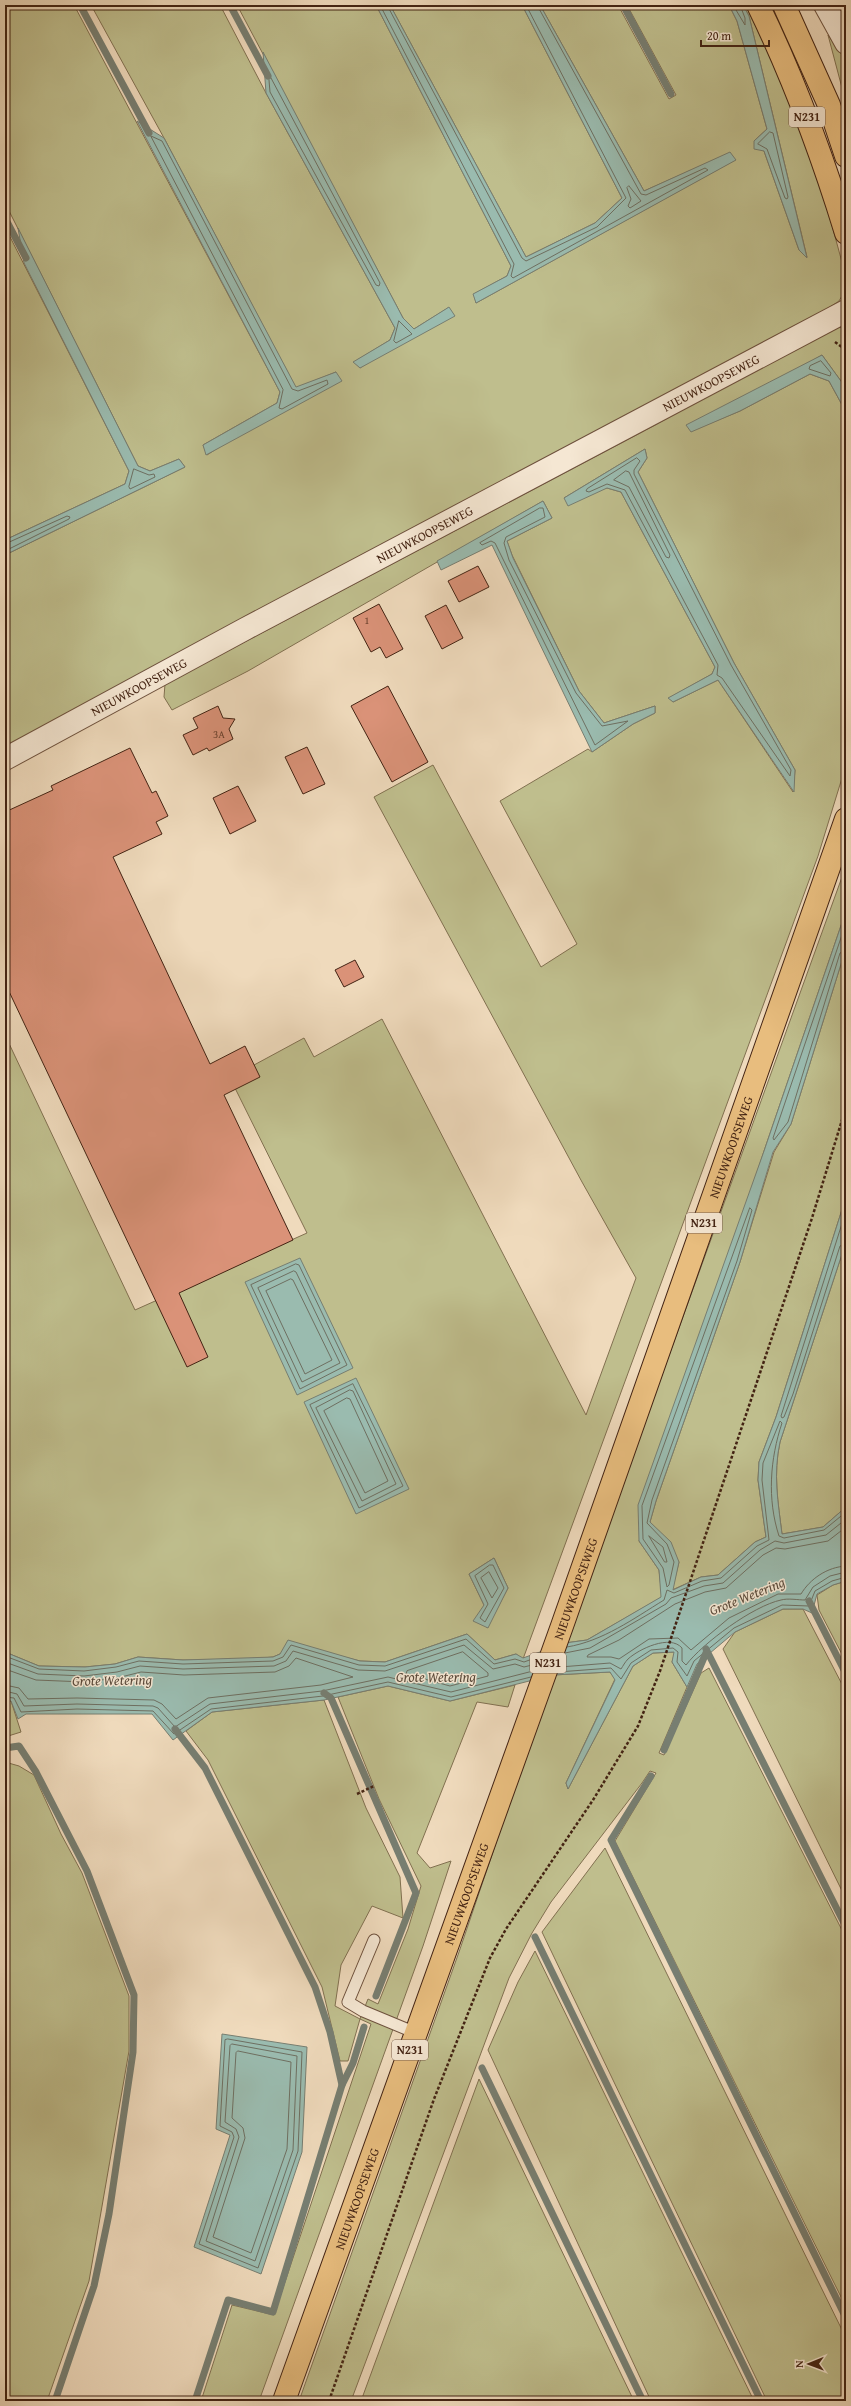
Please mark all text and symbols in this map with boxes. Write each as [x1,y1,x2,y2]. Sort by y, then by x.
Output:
scale bar [701,22,769,48]
text: 20 m [707,27,731,44]
road number: N231 [789,107,825,127]
street label: NIEUWKOOPSEWEG [659,349,763,416]
street label: NIEUWKOOPSEWEG [373,501,477,568]
house number: 1 [364,612,370,628]
street label: NIEUWKOOPSEWEG [87,653,191,721]
house number: 3A [213,726,225,742]
street label: NIEUWKOOPSEWEG [704,1093,758,1201]
road number: N231 [686,1213,722,1233]
street label: NIEUWKOOPSEWEG [549,1535,602,1642]
water label: Grote Wetering [706,1572,788,1620]
road number: N231 [530,1653,566,1673]
water label: Grote Wetering [396,1667,477,1687]
water label: Grote Wetering [72,1669,153,1691]
street label: NIEUWKOOPSEWEG [439,1840,494,1947]
road number: N231 [392,2040,428,2060]
street label: NIEUWKOOPSEWEG [330,2145,384,2252]
north arrow [789,2344,829,2384]
text: N [791,2360,807,2368]

